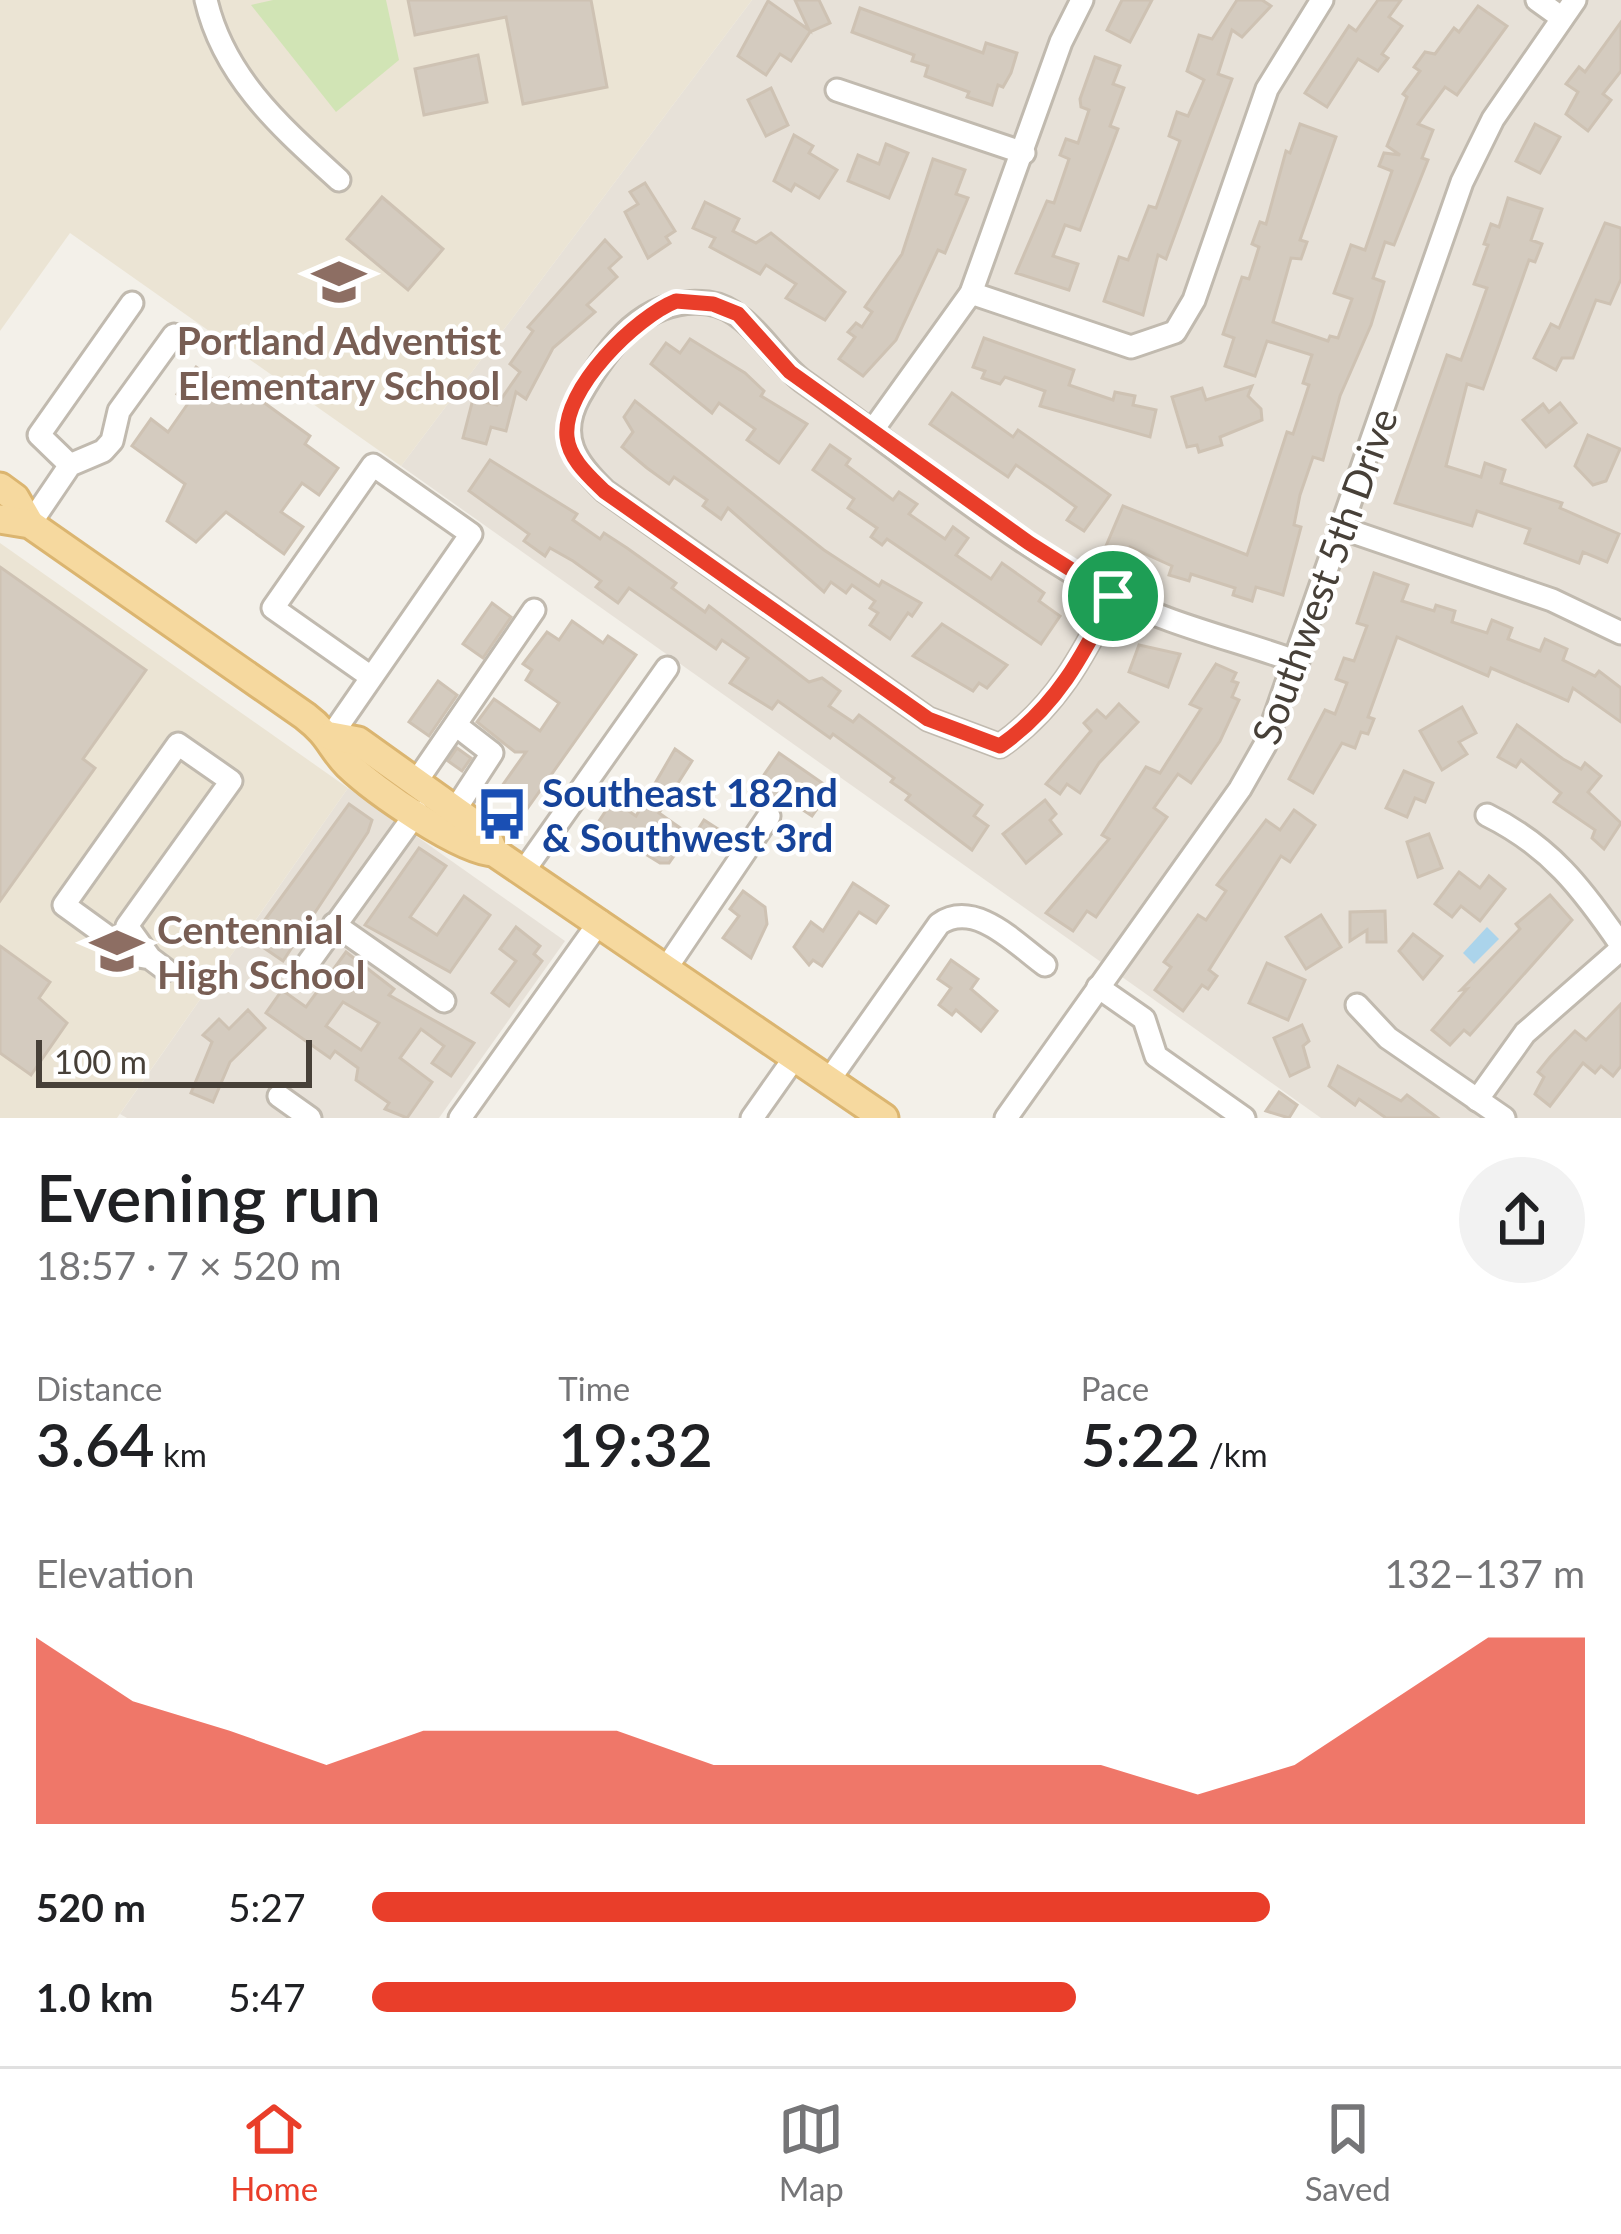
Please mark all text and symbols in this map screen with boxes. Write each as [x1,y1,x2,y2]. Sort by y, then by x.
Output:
school or university icon: Portland Adventist Elementary School [310,253,368,311]
place label: Portland Adventist Elementary School [177,317,502,408]
street label: Southwest 5th Drive [1242,402,1406,750]
pin [1062,545,1164,647]
icon: arrive [1080,563,1146,629]
place label: Southeast 182nd & Southwest 3rd [542,769,838,860]
bus stop icon: Southeast 182nd & Southwest 3rd [473,785,531,843]
place label: Centennial High School [157,906,365,997]
school or university icon: Centennial High School [88,922,146,980]
scale bar [36,1034,312,1087]
text: 100 m [54,1041,147,1081]
text: Evening run [36,1157,381,1236]
button: share [1459,1157,1585,1283]
text: 18:57 · 7 × 520 m [36,1242,341,1288]
text: Distance [36,1368,163,1408]
text: Time [558,1368,630,1408]
text: Pace [1081,1368,1149,1408]
text: 3.64 [36,1408,155,1480]
text: 19:32 [558,1408,713,1480]
text: 5:22 [1081,1408,1200,1480]
text: km [155,1434,207,1474]
text: /km [1200,1434,1268,1474]
text: Elevation [36,1550,194,1596]
text: 132–137 m [1385,1550,1585,1596]
text: 520 m [36,1884,146,1930]
text: 5:27 [228,1884,306,1930]
text: 1.0 km [36,1974,154,2020]
text: 5:47 [228,1974,306,2020]
tab: Home [230,2096,318,2208]
tab: Map [778,2096,844,2208]
tab: Saved [1305,2096,1391,2208]

